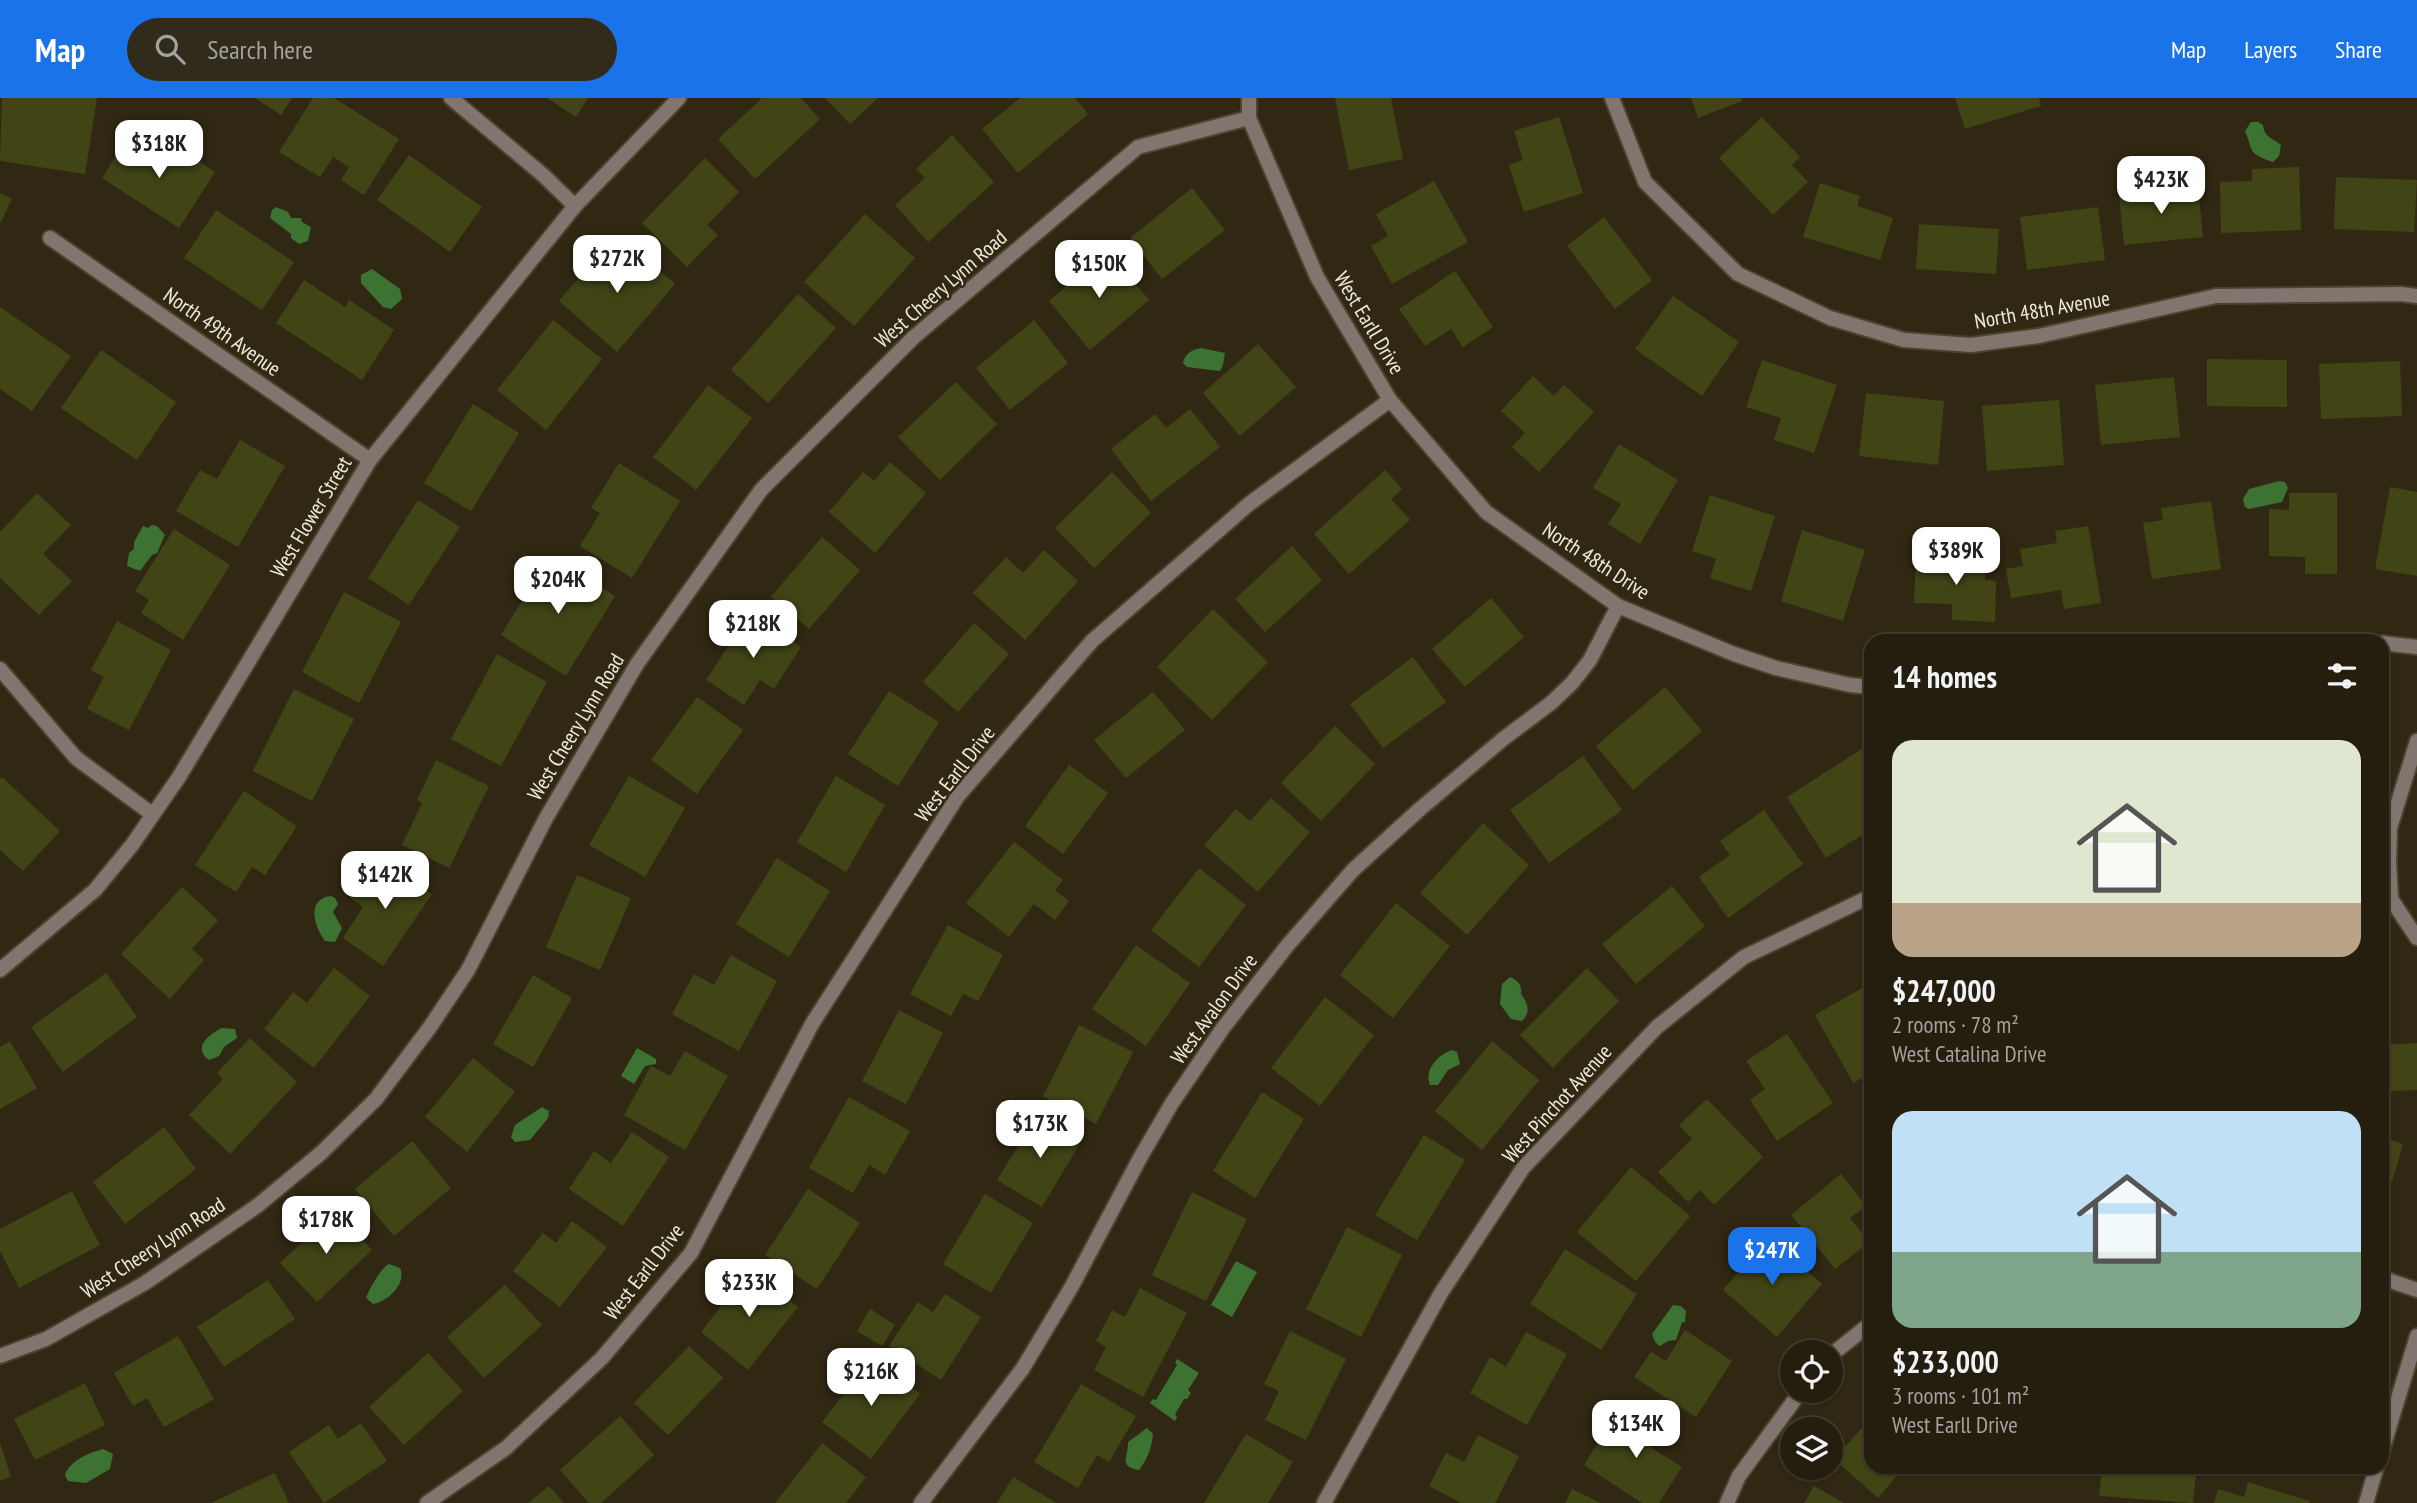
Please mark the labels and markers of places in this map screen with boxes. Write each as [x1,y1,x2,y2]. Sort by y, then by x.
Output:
pin: $318K [110,120,208,180]
pin: $423K [2112,156,2210,216]
pin: $272K [568,236,666,295]
pin: $150K [1050,240,1148,300]
pin: $389K [1907,528,2005,587]
pin: $204K [509,556,607,616]
pin: $218K [704,601,802,660]
pin: $142K [336,852,434,911]
pin: $173K [991,1100,1089,1160]
pin: $178K [277,1196,375,1256]
pin: $247K [1723,1228,1821,1287]
pin: $233K [700,1260,798,1319]
pin: $216K [822,1348,920,1408]
pin: $134K [1587,1400,1685,1460]

